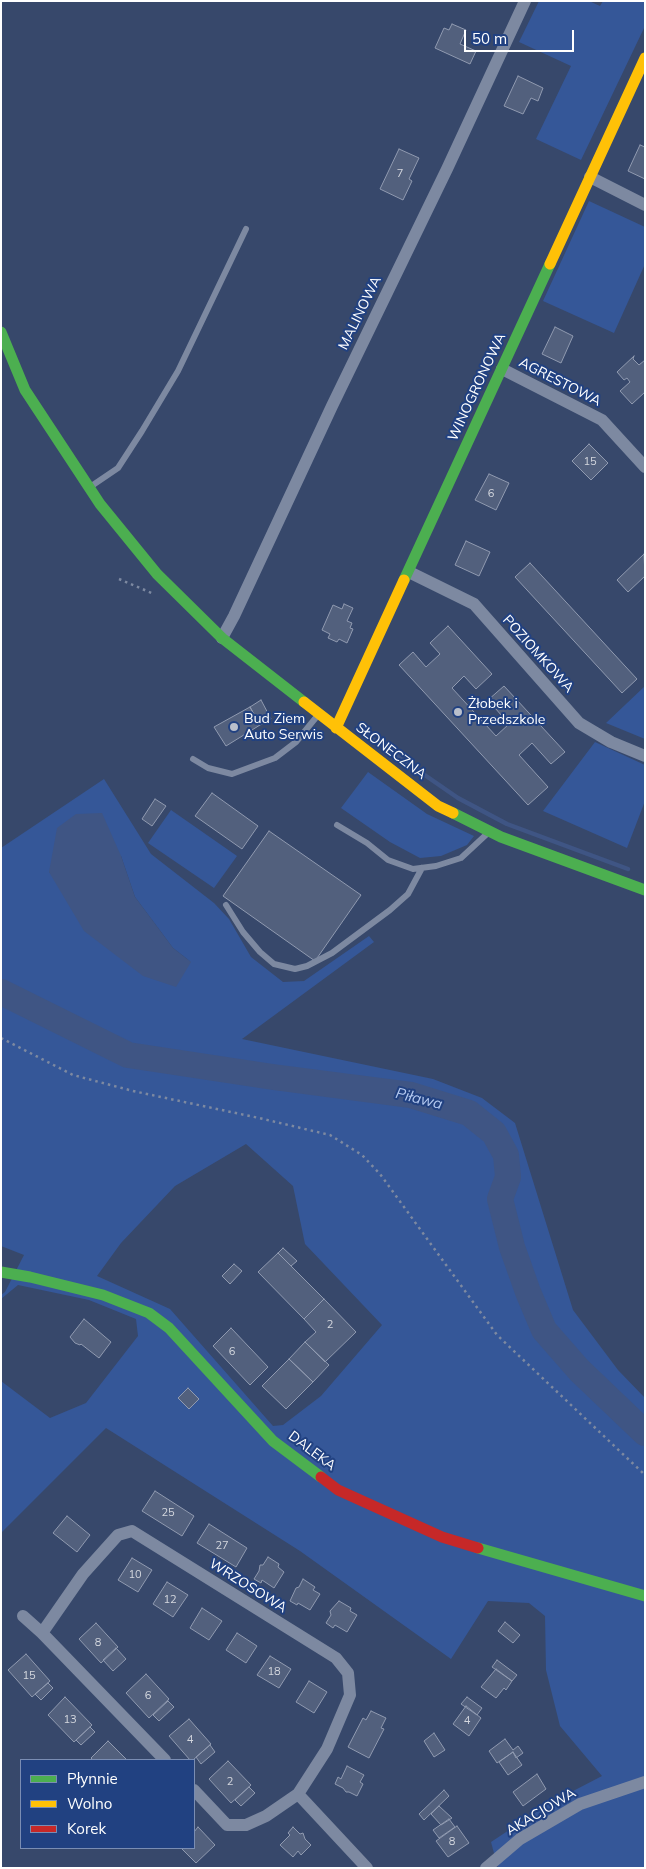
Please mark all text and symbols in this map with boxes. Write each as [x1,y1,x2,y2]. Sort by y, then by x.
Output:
scale bar [466,20,576,52]
text: 50 m [472,29,507,48]
house number: 7 [397,167,403,181]
street label: MALINOWA [335,274,385,352]
street label: WINOGRONOWA [445,330,509,444]
street label: AGRESTOWA [516,354,604,410]
house number: 15 [583,455,597,469]
house number: 6 [488,487,494,501]
street label: POZIOMKOWA [499,612,577,696]
place label: Żłobek i Przedszkole [468,696,545,729]
marker: Żłobek i Przedszkole [452,706,464,718]
place label: Bud Ziem Auto Serwis [244,711,323,744]
street label: SŁONECZNA [352,719,430,783]
marker: Bud Ziem Auto Serwis [228,721,240,733]
water label: Piława [394,1084,444,1114]
house number: 2 [327,1318,333,1332]
house number: 6 [229,1345,235,1359]
street label: DALEKA [285,1428,339,1474]
house number: 25 [161,1506,175,1520]
house number: 27 [215,1539,229,1553]
street label: WRZOSOWA [206,1555,290,1617]
house number: 10 [128,1568,142,1582]
house number: 12 [163,1593,177,1607]
house number: 8 [95,1636,101,1650]
house number: 18 [267,1665,281,1679]
house number: 15 [22,1669,36,1683]
house number: 6 [145,1689,151,1703]
house number: 13 [63,1713,77,1727]
house number: 4 [464,1714,470,1728]
house number: 4 [187,1733,193,1747]
legend [20,1759,195,1849]
text: Płynnie [67,1769,118,1788]
house number: 2 [227,1775,233,1789]
street label: AKACJOWA [503,1785,579,1839]
text: Wolno [67,1794,112,1813]
text: Korek [67,1819,106,1838]
house number: 8 [449,1835,455,1849]

